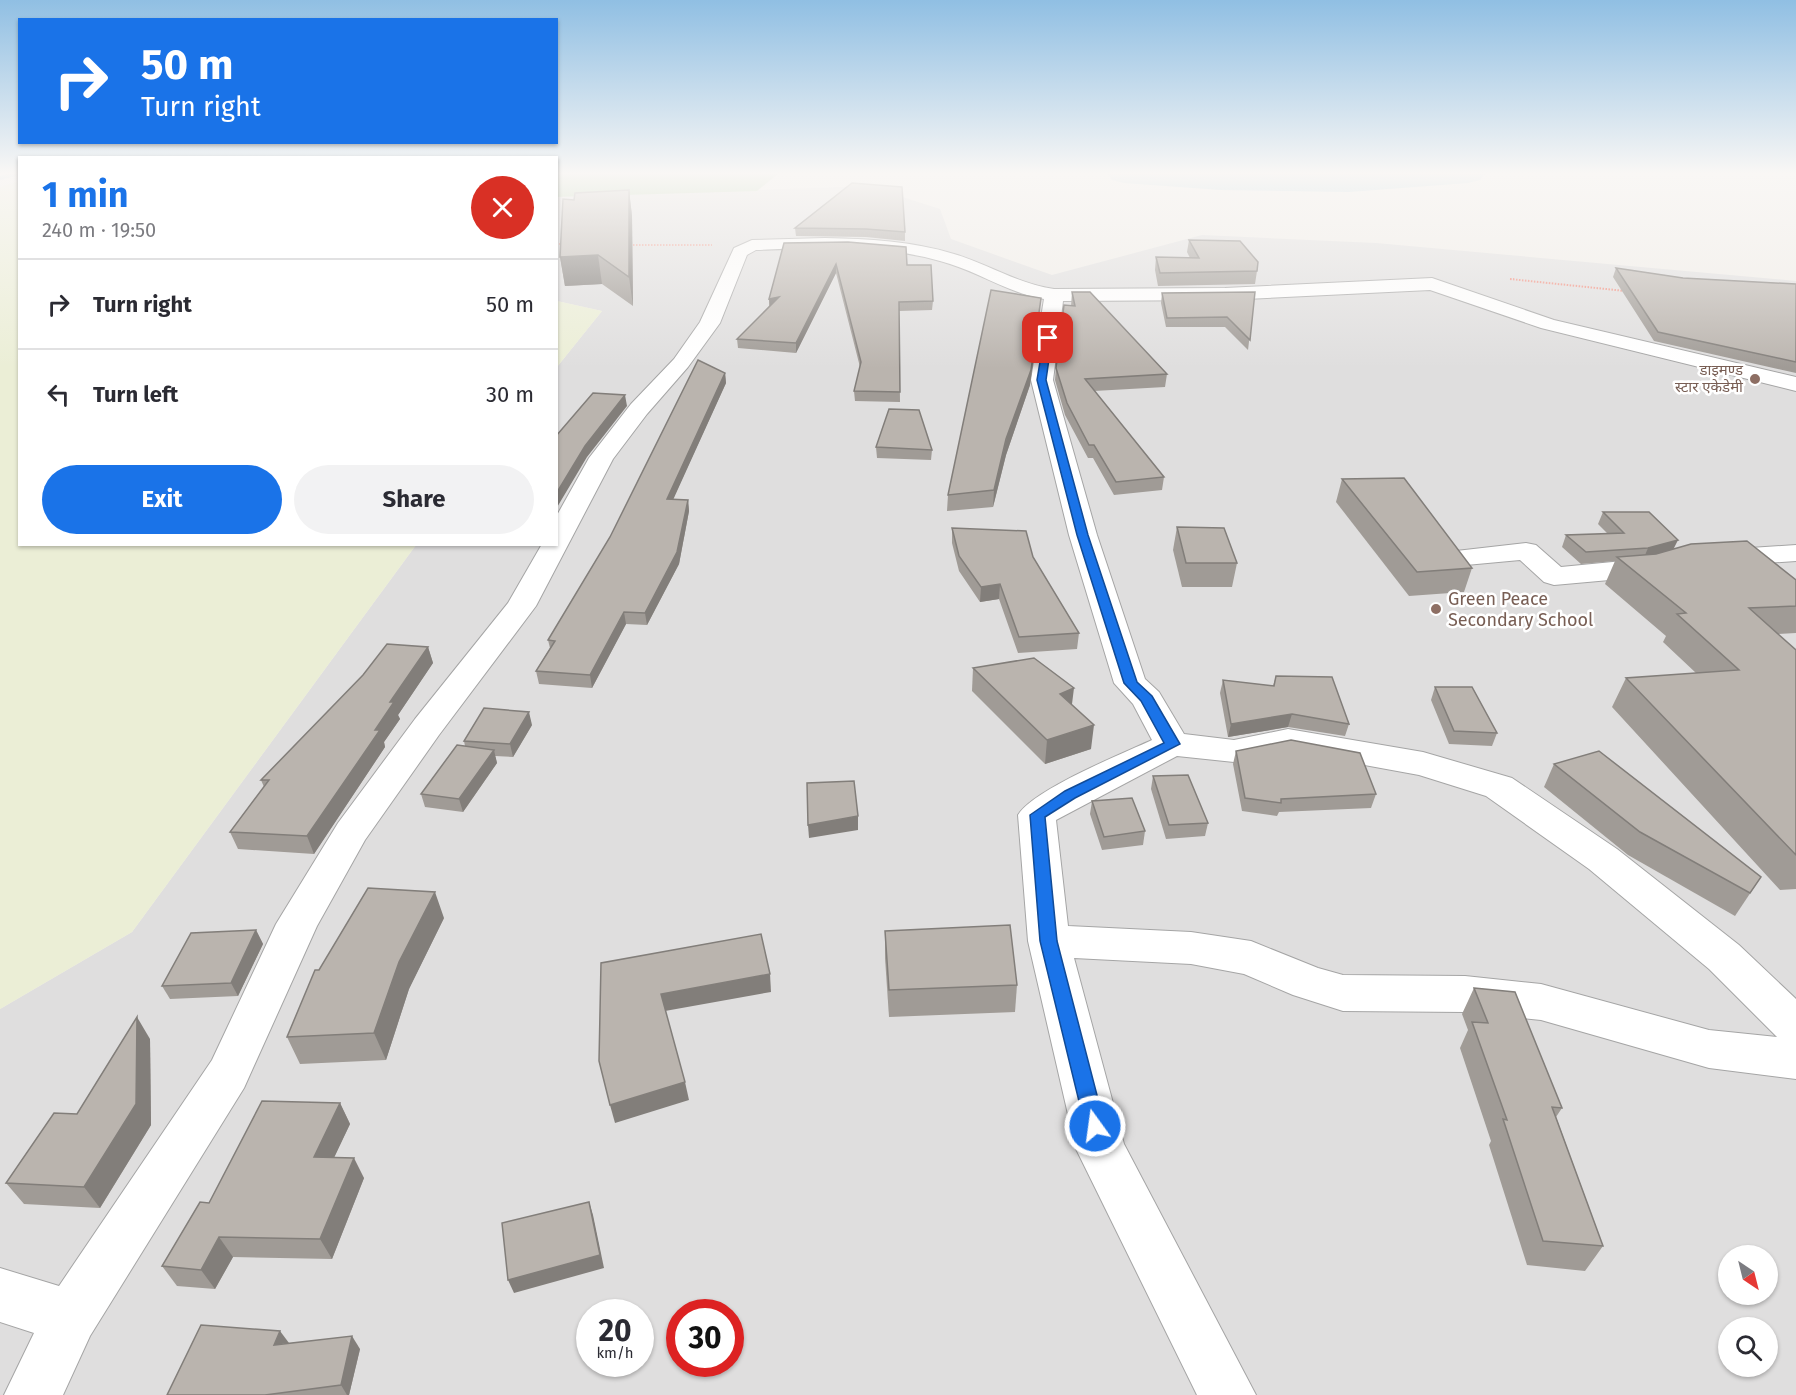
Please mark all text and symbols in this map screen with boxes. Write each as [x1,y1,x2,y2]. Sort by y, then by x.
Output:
text: 50 m [141,40,234,90]
icon: right [42,42,120,120]
text: Turn right [141,91,261,123]
text: 1 min [42,173,129,217]
button: close [471,176,534,239]
text: 240 m · 19:50 [42,218,156,242]
icon: right [42,288,75,321]
text: Turn right [93,291,192,318]
text: 50 m [486,291,534,318]
pin [1022,312,1073,363]
icon: arrive [1031,321,1064,354]
place label: डाइमण्ड स्टार एकेडेमी [1675,361,1744,396]
marker: डाइमण्ड स्टार एकेडेमी [1748,372,1762,386]
icon: left [42,378,75,411]
text: Turn left [93,381,178,408]
text: 30 m [486,381,534,408]
button: Exit [42,465,282,534]
button: Share [294,465,534,534]
place label: Green Peace Secondary School [1448,588,1593,631]
marker: Green Peace Secondary School [1429,602,1443,616]
position arrow [1063,1094,1127,1158]
north arrow [1718,1245,1778,1305]
map controls [1718,1245,1778,1377]
speed limit sign: 30 [666,1299,744,1377]
text: 20 [598,1313,632,1349]
button: search [1718,1317,1778,1377]
text: km/h [596,1344,634,1362]

